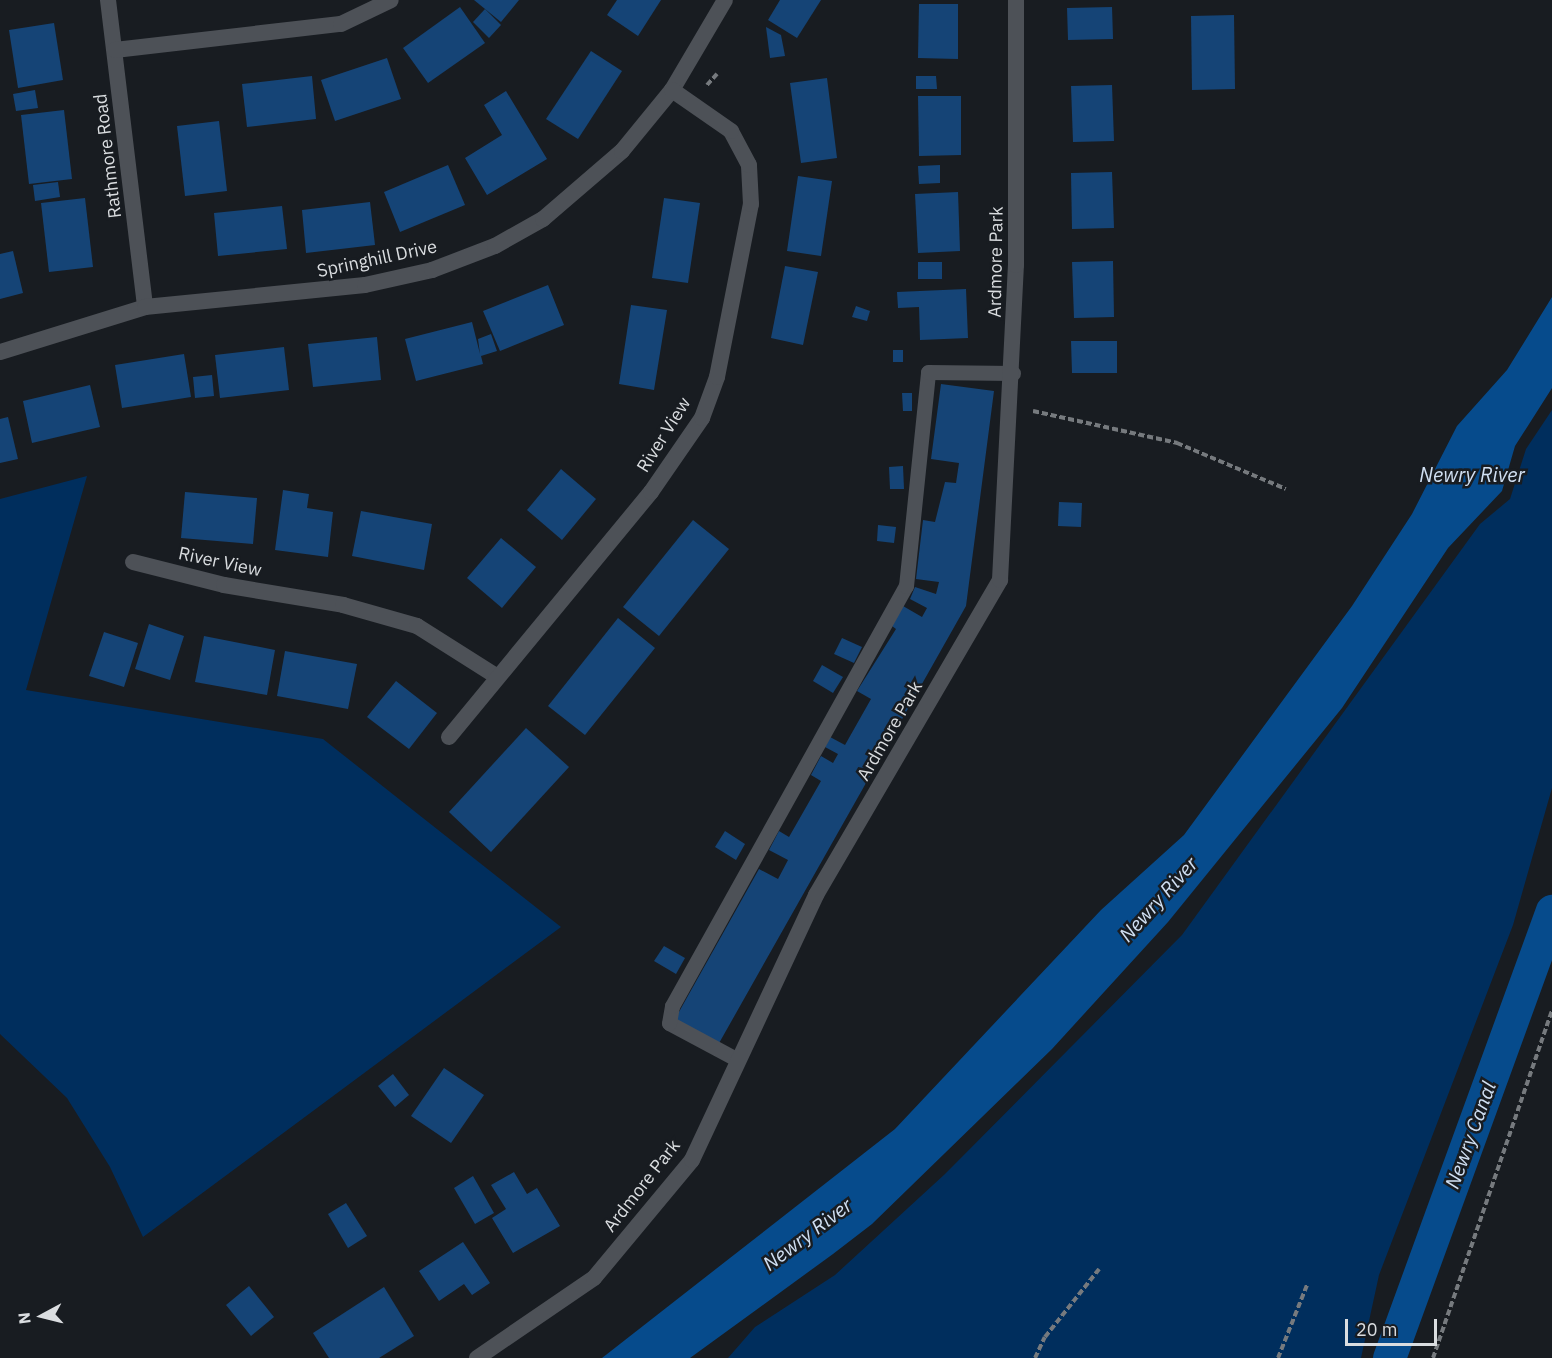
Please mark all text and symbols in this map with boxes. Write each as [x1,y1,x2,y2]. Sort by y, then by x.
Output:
street label: Rathmore Road [90,92,126,220]
street label: Ardmore Park [984,206,1008,318]
street label: Springhill Drive [315,236,439,282]
street label: River View [632,393,696,477]
water label: Newry River [1419,462,1525,486]
street label: River View [176,543,264,581]
street label: Ardmore Park [853,677,927,785]
water label: Newry River [1114,852,1202,946]
water label: Newry Canal [1440,1078,1500,1192]
street label: Ardmore Park [599,1135,685,1237]
water label: Newry River [758,1193,856,1275]
north arrow [12,1286,72,1346]
scale bar [1348,1307,1440,1345]
text: N [14,1311,35,1325]
text: 20 m [1356,1318,1398,1341]

